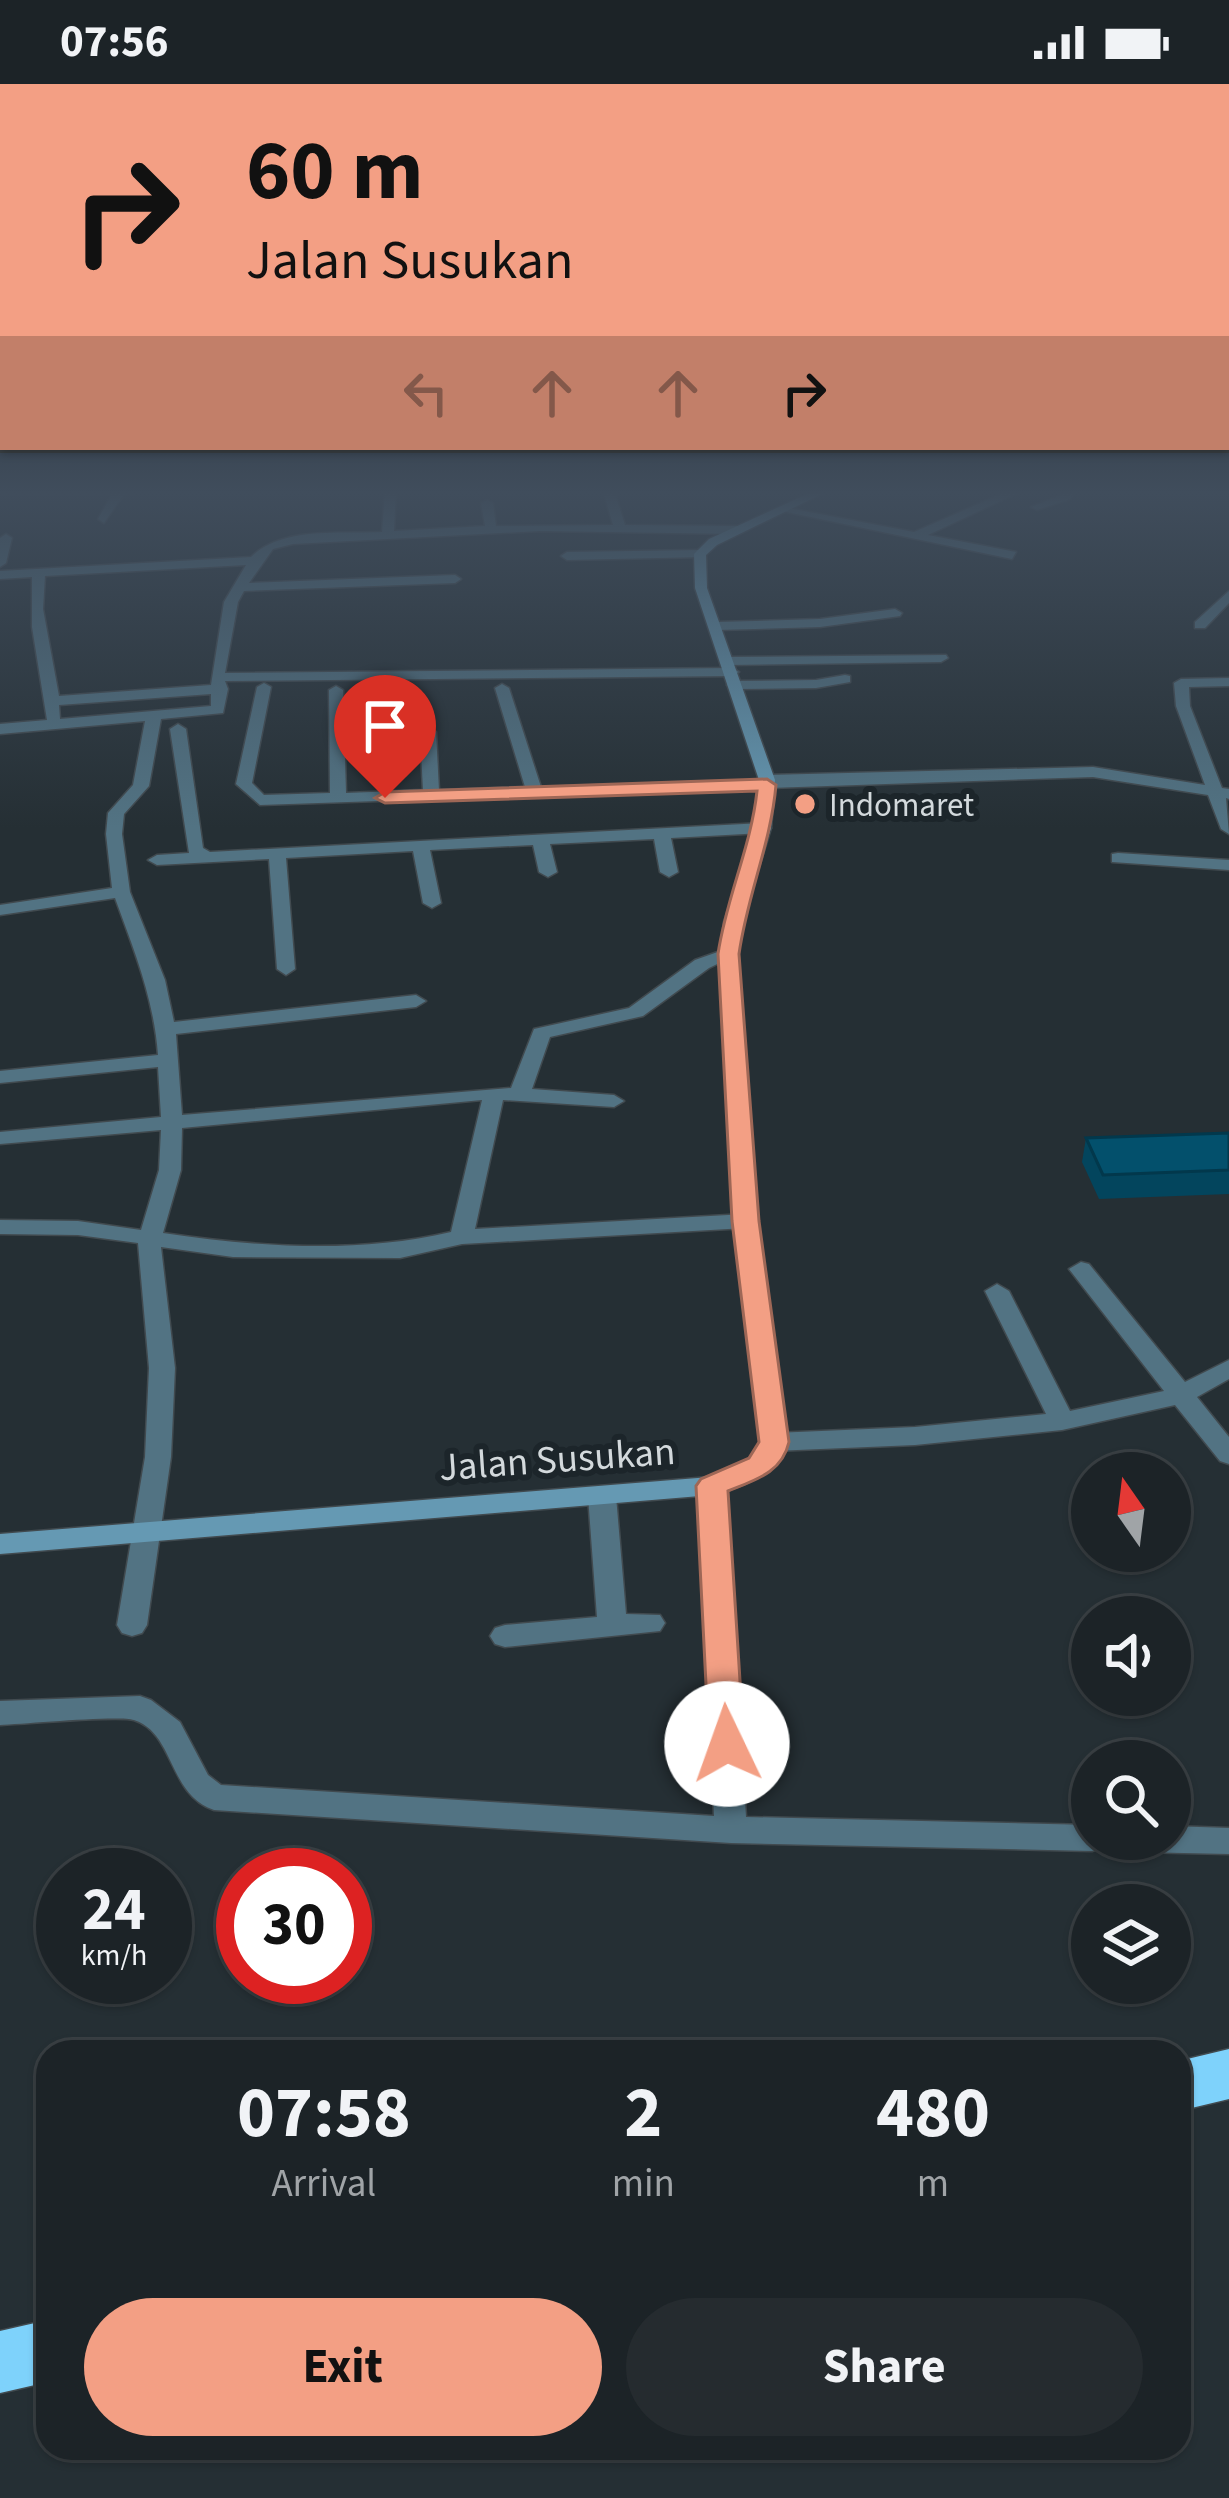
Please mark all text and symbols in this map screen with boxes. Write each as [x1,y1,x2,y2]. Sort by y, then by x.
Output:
text: 07:56 [60,10,169,74]
text: 60 m [246,112,424,232]
icon: right [48,132,204,288]
text: Jalan Susukan [246,223,574,300]
icon: left [393,360,459,426]
icon: ahead [519,360,585,426]
icon: ahead [645,360,711,426]
icon: right [771,360,837,426]
pin [334,675,436,798]
icon: arrive [352,693,418,759]
place label: Indomaret [829,782,974,829]
marker: Indomaret [792,791,818,817]
street label: Jalan Susukan [437,1424,677,1496]
north arrow [1071,1452,1191,1572]
map controls [1071,1452,1191,2004]
button: sound [1071,1596,1191,1716]
position arrow [664,1681,790,1807]
button: search [1071,1740,1191,1860]
speed limit sign: 30 [216,1848,372,2004]
text: 24 [82,1868,146,1953]
button: layers [1071,1884,1191,2004]
text: km/h [81,1934,147,1977]
text: 07:58 [237,2062,411,2165]
text: 2 [624,2062,662,2165]
text: 480 [876,2062,990,2165]
text: Arrival [271,2156,376,2212]
text: min [612,2156,675,2212]
text: m [917,2156,949,2212]
button: Exit [84,2298,602,2436]
button: Share [626,2298,1143,2436]

